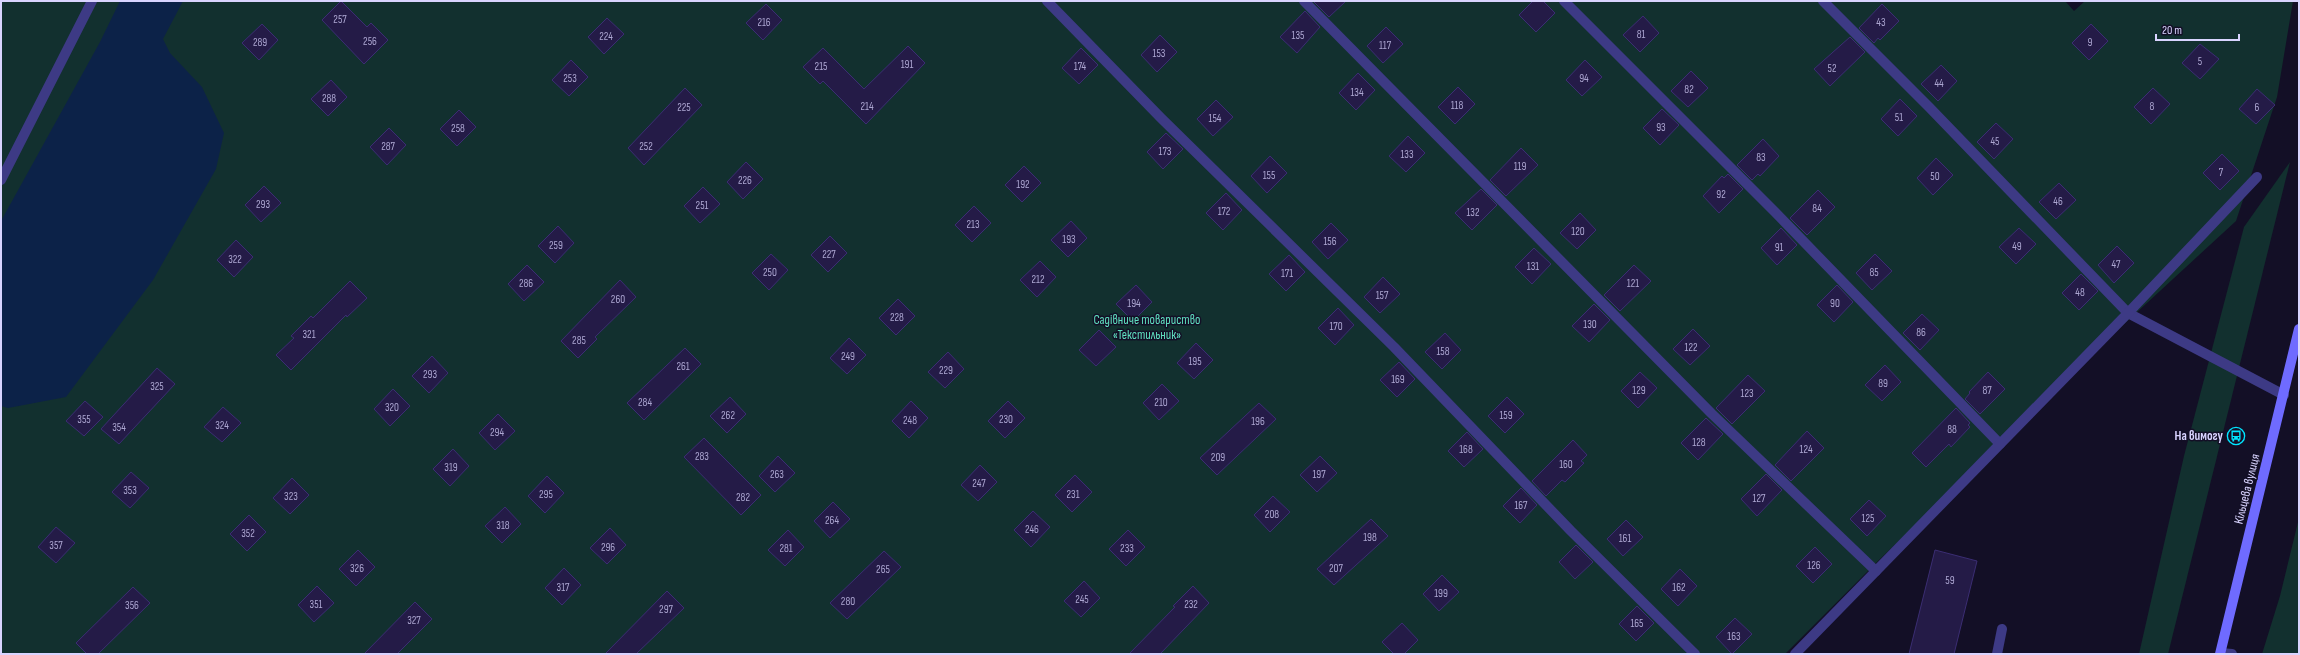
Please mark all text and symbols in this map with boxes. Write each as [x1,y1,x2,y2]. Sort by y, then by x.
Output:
house number: 257 [333,13,347,26]
house number: 216 [757,16,771,29]
house number: 43 [1876,16,1886,29]
scale bar [2156,16,2239,42]
text: 20 m [2162,23,2182,38]
house number: 81 [1637,28,1645,41]
house number: 135 [1292,29,1304,42]
house number: 224 [599,30,613,43]
house number: 256 [363,35,377,48]
house number: 289 [253,36,267,49]
house number: 9 [2088,36,2093,49]
house number: 117 [1379,39,1392,52]
house number: 153 [1153,47,1166,60]
house number: 5 [2198,55,2202,68]
house number: 191 [901,58,913,71]
house number: 215 [815,60,827,73]
house number: 174 [1074,60,1087,73]
house number: 52 [1828,62,1837,75]
house number: 253 [563,72,577,85]
house number: 94 [1579,72,1589,85]
house number: 44 [1934,77,1944,90]
house number: 82 [1684,83,1694,96]
house number: 134 [1350,86,1364,99]
house number: 288 [322,92,336,105]
house number: 118 [1451,99,1463,112]
house number: 214 [860,100,874,113]
house number: 8 [2150,100,2155,113]
house number: 225 [677,101,691,114]
house number: 6 [2255,101,2260,114]
house number: 51 [1895,111,1903,124]
house number: 154 [1209,112,1222,125]
house number: 93 [1656,121,1666,134]
house number: 258 [451,122,465,135]
house number: 45 [1990,135,2000,148]
house number: 287 [381,140,395,153]
house number: 252 [639,140,653,153]
house number: 173 [1159,145,1172,158]
house number: 133 [1400,148,1414,161]
house number: 83 [1756,151,1766,164]
house number: 119 [1514,160,1526,173]
house number: 7 [2219,166,2224,179]
house number: 155 [1263,169,1275,182]
house number: 50 [1930,170,1940,183]
house number: 226 [738,174,752,187]
house number: 192 [1016,178,1030,191]
house number: 92 [1716,188,1726,201]
house number: 46 [2053,195,2063,208]
house number: 293 [256,198,270,211]
house number: 251 [696,199,709,212]
house number: 84 [1812,202,1822,215]
house number: 172 [1218,205,1231,218]
house number: 132 [1466,206,1480,219]
house number: 213 [966,218,980,231]
house number: 120 [1571,225,1585,238]
house number: 193 [1062,233,1076,246]
house number: 156 [1323,235,1337,248]
house number: 259 [549,239,563,252]
house number: 49 [2012,240,2022,253]
house number: 91 [1775,241,1784,254]
house number: 227 [822,248,836,261]
house number: 322 [228,253,242,266]
house number: 47 [2112,258,2121,271]
house number: 131 [1527,260,1539,273]
house number: 250 [763,266,777,279]
house number: 85 [1869,266,1879,279]
house number: 171 [1281,267,1293,280]
house number: 212 [1031,273,1045,286]
house number: 286 [519,277,533,290]
house number: 121 [1627,277,1639,290]
house number: 48 [2075,286,2085,299]
house number: 157 [1376,289,1389,302]
house number: 260 [611,293,625,306]
house number: 194 [1127,297,1141,310]
house number: 90 [1830,297,1840,310]
house number: 228 [890,311,904,324]
park label: Садівниче товариство «Текстильник» [1094,312,1200,343]
house number: 130 [1583,318,1597,331]
house number: 170 [1329,320,1343,333]
house number: 86 [1916,326,1926,339]
house number: 321 [302,328,316,341]
house number: 285 [572,334,586,347]
house number: 122 [1684,341,1698,354]
house number: 158 [1436,345,1450,358]
house number: 249 [841,350,855,363]
house number: 195 [1188,355,1202,368]
house number: 261 [676,360,690,373]
house number: 229 [939,364,953,377]
house number: 293 [423,368,437,381]
house number: 169 [1391,373,1405,386]
house number: 89 [1878,377,1888,390]
house number: 325 [150,380,164,393]
house number: 129 [1632,384,1646,397]
house number: 87 [1982,384,1992,397]
house number: 123 [1740,387,1754,400]
house number: 284 [638,396,652,409]
house number: 210 [1154,396,1168,409]
house number: 320 [385,401,399,414]
house number: 262 [721,409,735,422]
house number: 159 [1499,409,1513,422]
house number: 355 [77,413,91,426]
house number: 230 [999,413,1013,426]
house number: 248 [903,414,917,427]
house number: 196 [1251,415,1265,428]
house number: 324 [215,419,229,432]
house number: 354 [112,421,126,434]
house number: 88 [1947,423,1957,436]
house number: 294 [490,426,504,439]
bus stop icon: На вимогу [2226,426,2246,446]
place label: На вимогу [2175,428,2224,444]
house number: 128 [1692,436,1706,449]
house number: 168 [1459,443,1473,456]
house number: 124 [1799,443,1813,456]
house number: 283 [695,450,709,463]
house number: 209 [1211,451,1225,464]
street label: Кільцева вулиця [2231,452,2263,526]
house number: 160 [1559,458,1573,471]
house number: 319 [444,461,458,474]
house number: 263 [770,468,784,481]
house number: 197 [1312,468,1326,481]
house number: 247 [972,477,986,490]
house number: 353 [123,484,137,497]
house number: 295 [539,488,553,501]
house number: 231 [1066,488,1080,501]
house number: 323 [284,490,298,503]
house number: 282 [736,491,750,504]
house number: 127 [1753,492,1766,505]
house number: 167 [1514,499,1528,512]
house number: 208 [1265,508,1279,521]
house number: 125 [1862,512,1874,525]
house number: 264 [825,514,839,527]
house number: 318 [496,519,510,532]
house number: 246 [1025,523,1039,536]
house number: 352 [241,527,255,540]
house number: 198 [1363,531,1377,544]
house number: 161 [1619,532,1631,545]
house number: 357 [49,539,63,552]
house number: 296 [601,541,615,554]
house number: 281 [779,542,793,555]
house number: 233 [1120,542,1134,555]
house number: 126 [1807,559,1821,572]
house number: 326 [350,562,364,575]
house number: 207 [1329,562,1344,575]
house number: 265 [876,563,890,576]
house number: 59 [1945,574,1955,587]
house number: 317 [557,581,570,594]
house number: 162 [1672,581,1686,594]
house number: 199 [1434,587,1448,600]
house number: 245 [1075,593,1089,606]
house number: 280 [841,595,855,608]
house number: 351 [310,598,323,611]
house number: 232 [1184,598,1198,611]
house number: 356 [125,599,139,612]
house number: 297 [659,603,673,616]
house number: 327 [407,614,421,627]
house number: 165 [1630,617,1644,630]
house number: 163 [1727,630,1741,643]

